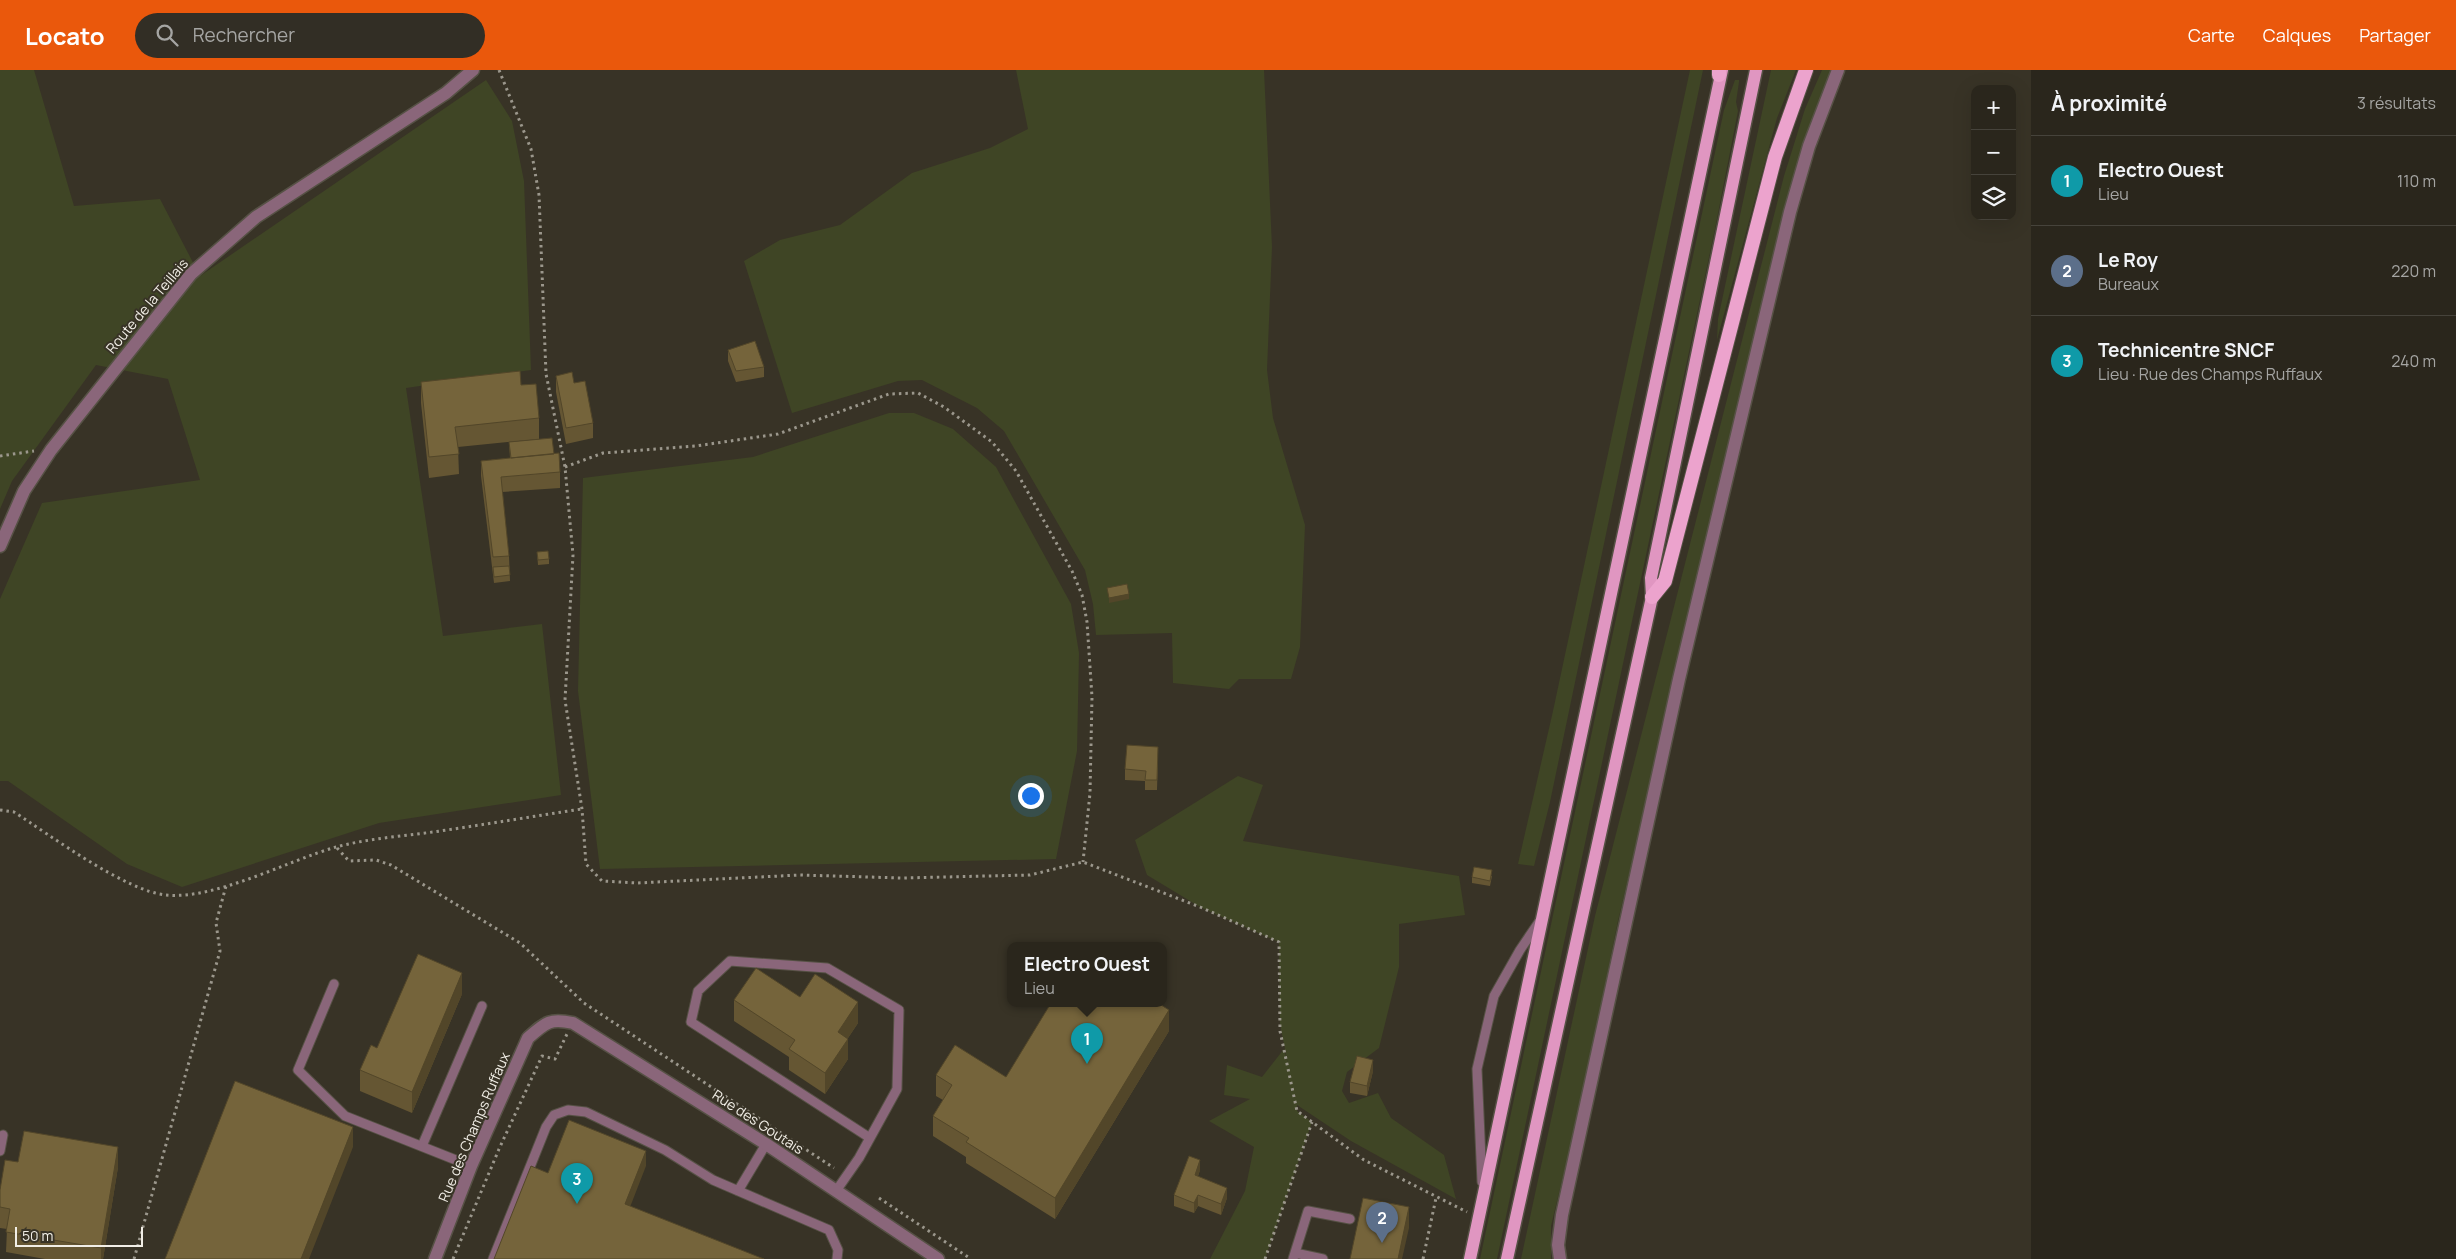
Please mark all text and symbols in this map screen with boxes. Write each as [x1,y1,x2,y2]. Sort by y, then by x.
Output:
search box [135,13,485,58]
text: Locato [25,19,105,52]
icon: search [153,21,181,49]
text: Rechercher [193,22,295,48]
text: Carte [2188,23,2235,47]
text: Calques [2263,23,2331,47]
text: Partager [2359,23,2431,47]
map controls [1971,85,2016,220]
button: + [1971,85,2016,130]
text: À proximité [2051,89,2167,117]
text: 3 résultats [2357,92,2436,114]
button: − [1971,130,2016,175]
text: Electro Ouest [2098,157,2224,183]
text: 1 [2063,170,2071,192]
text: 110 m [2397,170,2436,192]
button: layers [1971,175,2016,220]
text: Lieu [2098,183,2129,205]
text: Le Roy [2098,247,2158,273]
street label: Route de la Teillais [101,254,192,357]
text: 2 [2062,260,2072,282]
text: 220 m [2391,260,2436,282]
text: Bureaux [2098,273,2159,295]
text: Technicentre SNCF [2098,337,2274,363]
text: 3 [2062,350,2072,372]
text: 240 m [2391,350,2436,372]
text: Lieu · Rue des Champs Ruffaux [2098,363,2323,385]
your location [1018,783,1044,809]
popup [1007,942,1167,1007]
text: Electro Ouest [1024,951,1150,977]
text: Lieu [1024,977,1055,999]
pin: 1 [1071,1023,1103,1064]
street label: Rue des Champs Ruffaux [433,1049,514,1205]
street label: Rue des Goutais [709,1085,808,1158]
pin: 3 [561,1163,593,1204]
pin: 2 [1366,1202,1398,1243]
scale bar [15,1224,142,1247]
text: 50 m [22,1226,53,1245]

